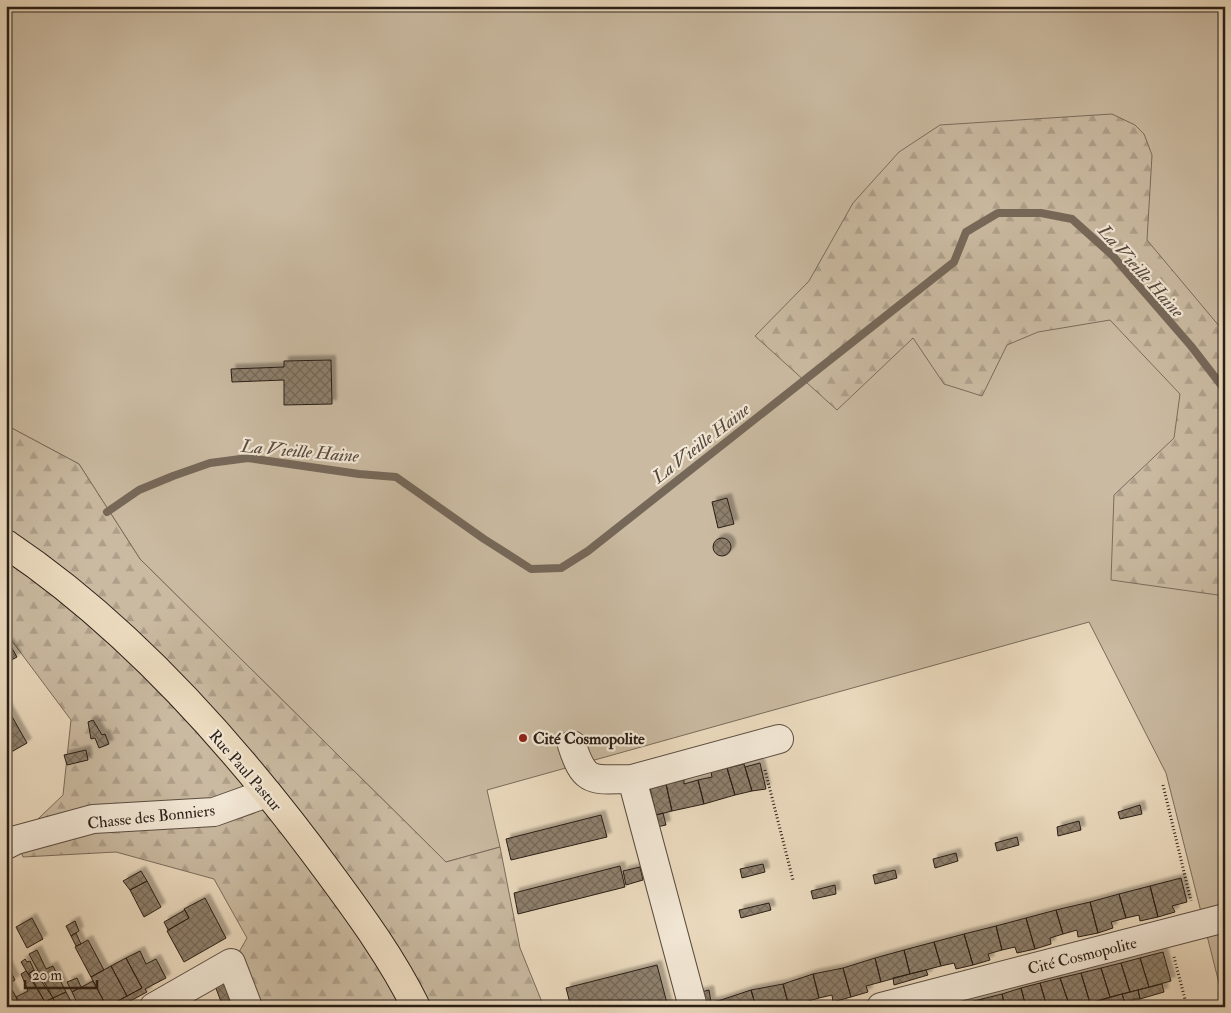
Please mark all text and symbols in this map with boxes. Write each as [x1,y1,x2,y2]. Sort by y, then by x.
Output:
water label: La Vieille Haine [1092,219,1189,324]
water label: La Vieille Haine [647,397,756,489]
water label: La Vieille Haine [239,435,361,468]
street label: Rue Paul Pastur [204,726,286,816]
place label: Cité Cosmopolite [533,729,645,750]
marker: Cité Cosmopolite [517,732,529,744]
street label: Chasse des Bonniers [86,800,216,834]
street label: Cité Cosmopolite [1026,933,1139,980]
scale bar [25,958,98,990]
text: 20 m [32,966,62,985]

